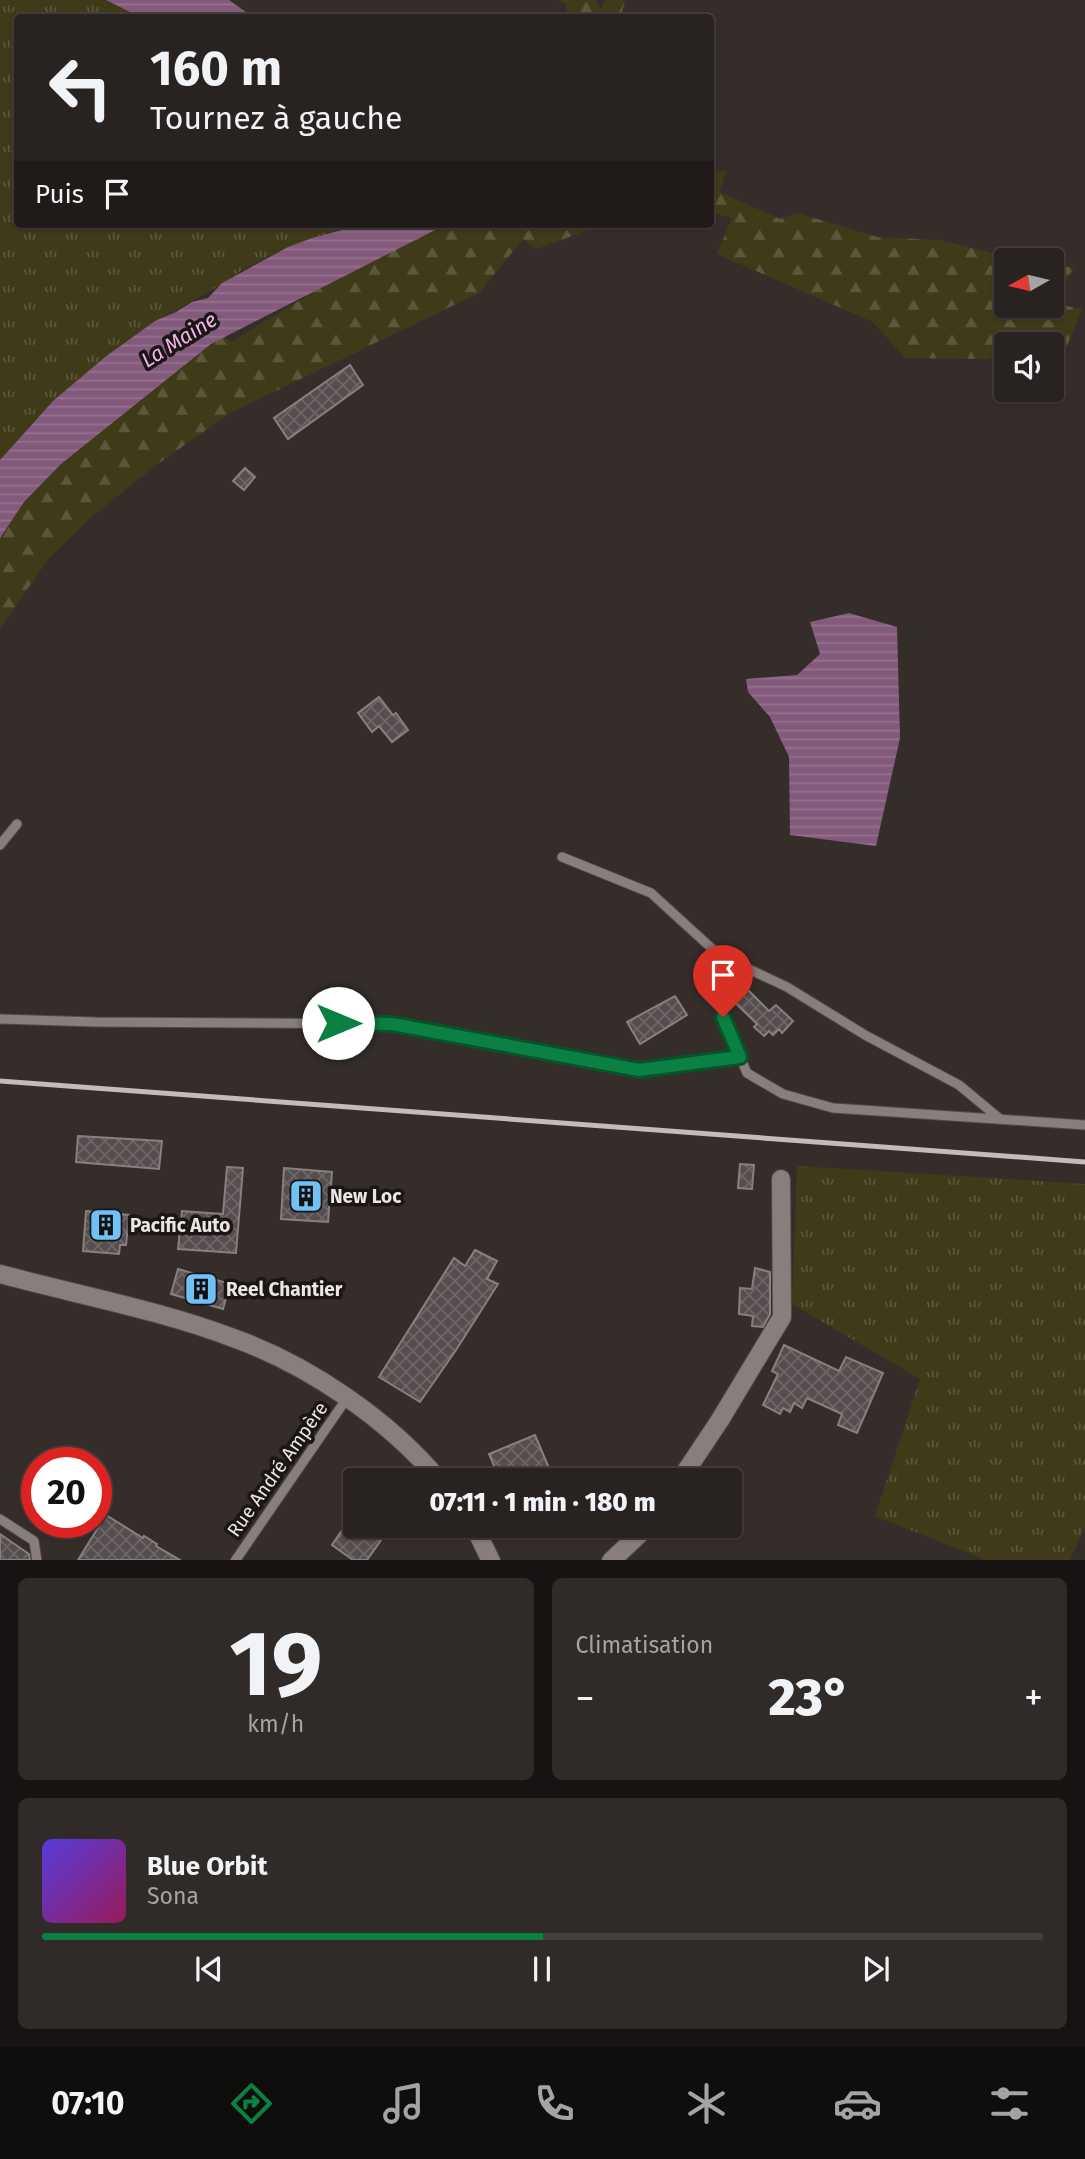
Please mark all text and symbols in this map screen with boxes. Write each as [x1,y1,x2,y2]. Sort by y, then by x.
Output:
text: 160 m [150,39,282,98]
icon: left [35,42,126,133]
text: Tournez à gauche [150,99,402,137]
icon: arrive [98,175,136,213]
text: Puis [35,179,84,210]
north arrow [994,248,1064,318]
map controls [994,248,1064,402]
water label: La Maine [136,307,222,373]
button: sound [994,332,1064,402]
pin [693,945,753,1017]
icon: arrive [704,956,742,994]
position arrow [301,986,375,1060]
building icon: New Loc [287,1177,325,1215]
place label: New Loc [330,1185,401,1208]
building icon: Pacific Auto [87,1206,125,1244]
place label: Pacific Auto [130,1214,230,1237]
building icon: Reel Chantier [182,1270,220,1308]
place label: Reel Chantier [226,1278,343,1301]
street label: Rue André Ampère [222,1397,333,1541]
speed limit sign: 20 [21,1447,112,1538]
text: 07:11 · 1 min · 180 m [429,1487,656,1518]
text: 19 [229,1610,322,1719]
text: Climatisation [576,1631,713,1659]
text: 23° [769,1666,850,1729]
text: − [576,1675,595,1721]
text: + [1024,1675,1043,1721]
text: km/h [247,1710,304,1738]
text: Blue Orbit [147,1851,267,1882]
text: Sona [147,1882,199,1910]
icon: previous [190,1950,228,1988]
icon: pause [523,1950,561,1988]
icon: next [857,1950,895,1988]
icon: directions [227,2079,276,2128]
icon: music [379,2079,428,2128]
icon: phone [530,2079,579,2128]
icon: climate [682,2079,731,2128]
icon: car [833,2079,882,2128]
icon: filters [985,2079,1034,2128]
text: 07:10 [51,2084,124,2122]

